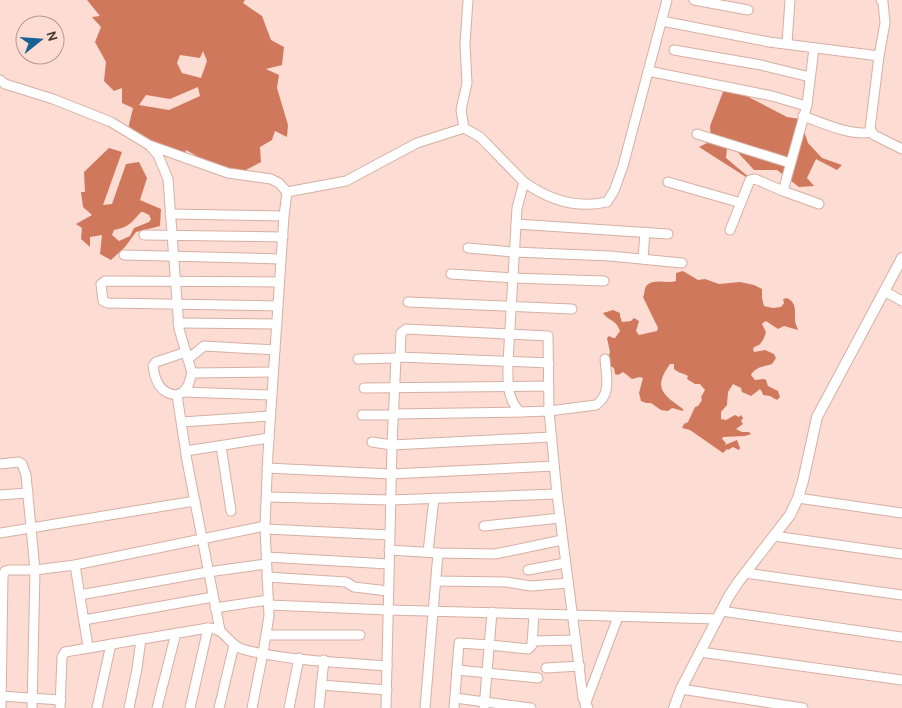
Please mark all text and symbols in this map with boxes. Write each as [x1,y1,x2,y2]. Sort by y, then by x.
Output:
north arrow [15,15,65,65]
text: N [42,29,62,44]

